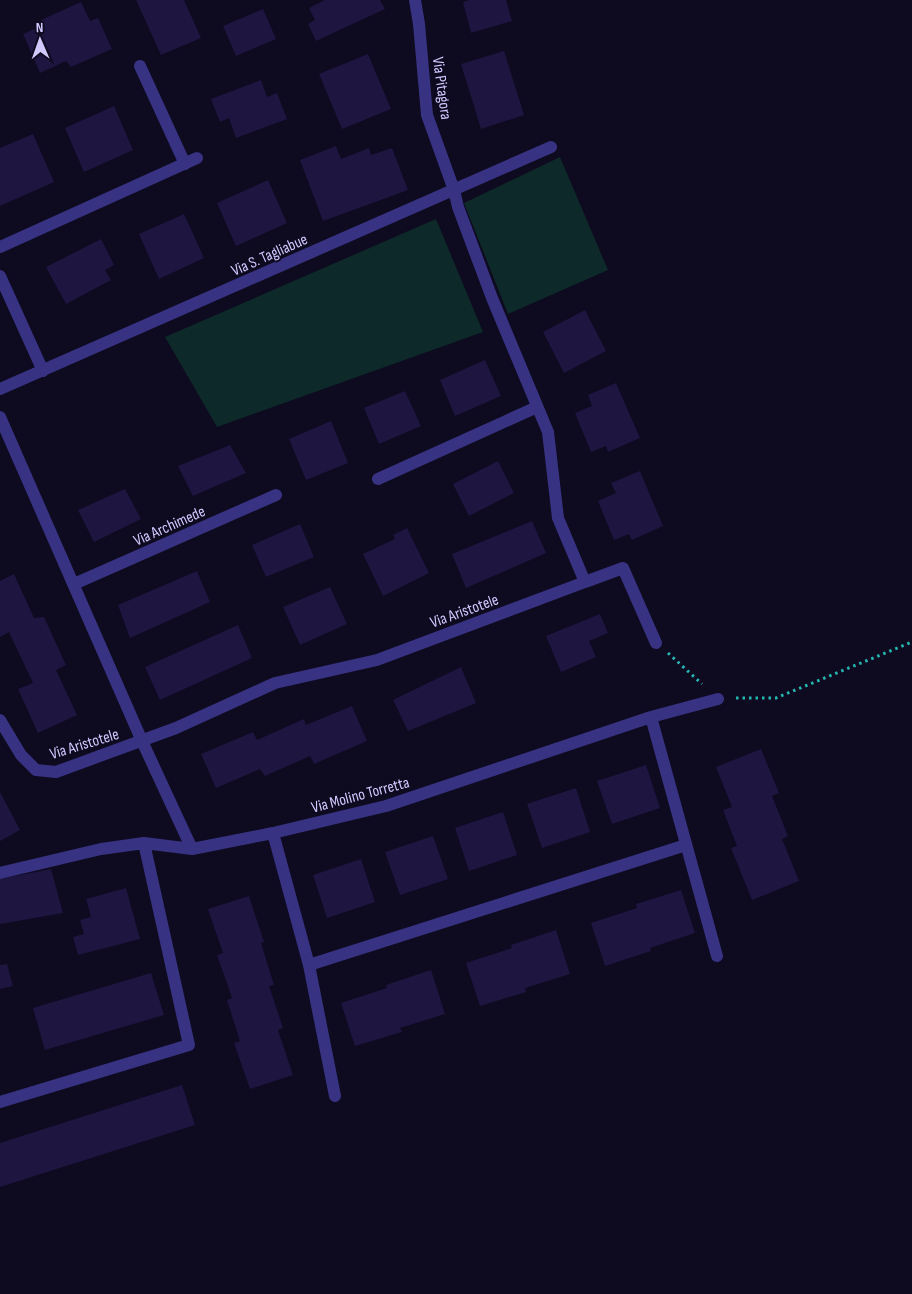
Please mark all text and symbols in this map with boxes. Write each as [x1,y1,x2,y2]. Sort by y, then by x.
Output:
north arrow [15,15,65,65]
text: N [36,19,44,36]
street label: Via Pitagora [428,56,455,121]
street label: Via S. Tagliabue [229,230,311,281]
street label: Via Archimede [131,502,208,551]
street label: Via Aristotele [428,590,501,633]
street label: Via Aristotele [48,725,121,764]
street label: Via Molino Torretta [309,773,411,818]

